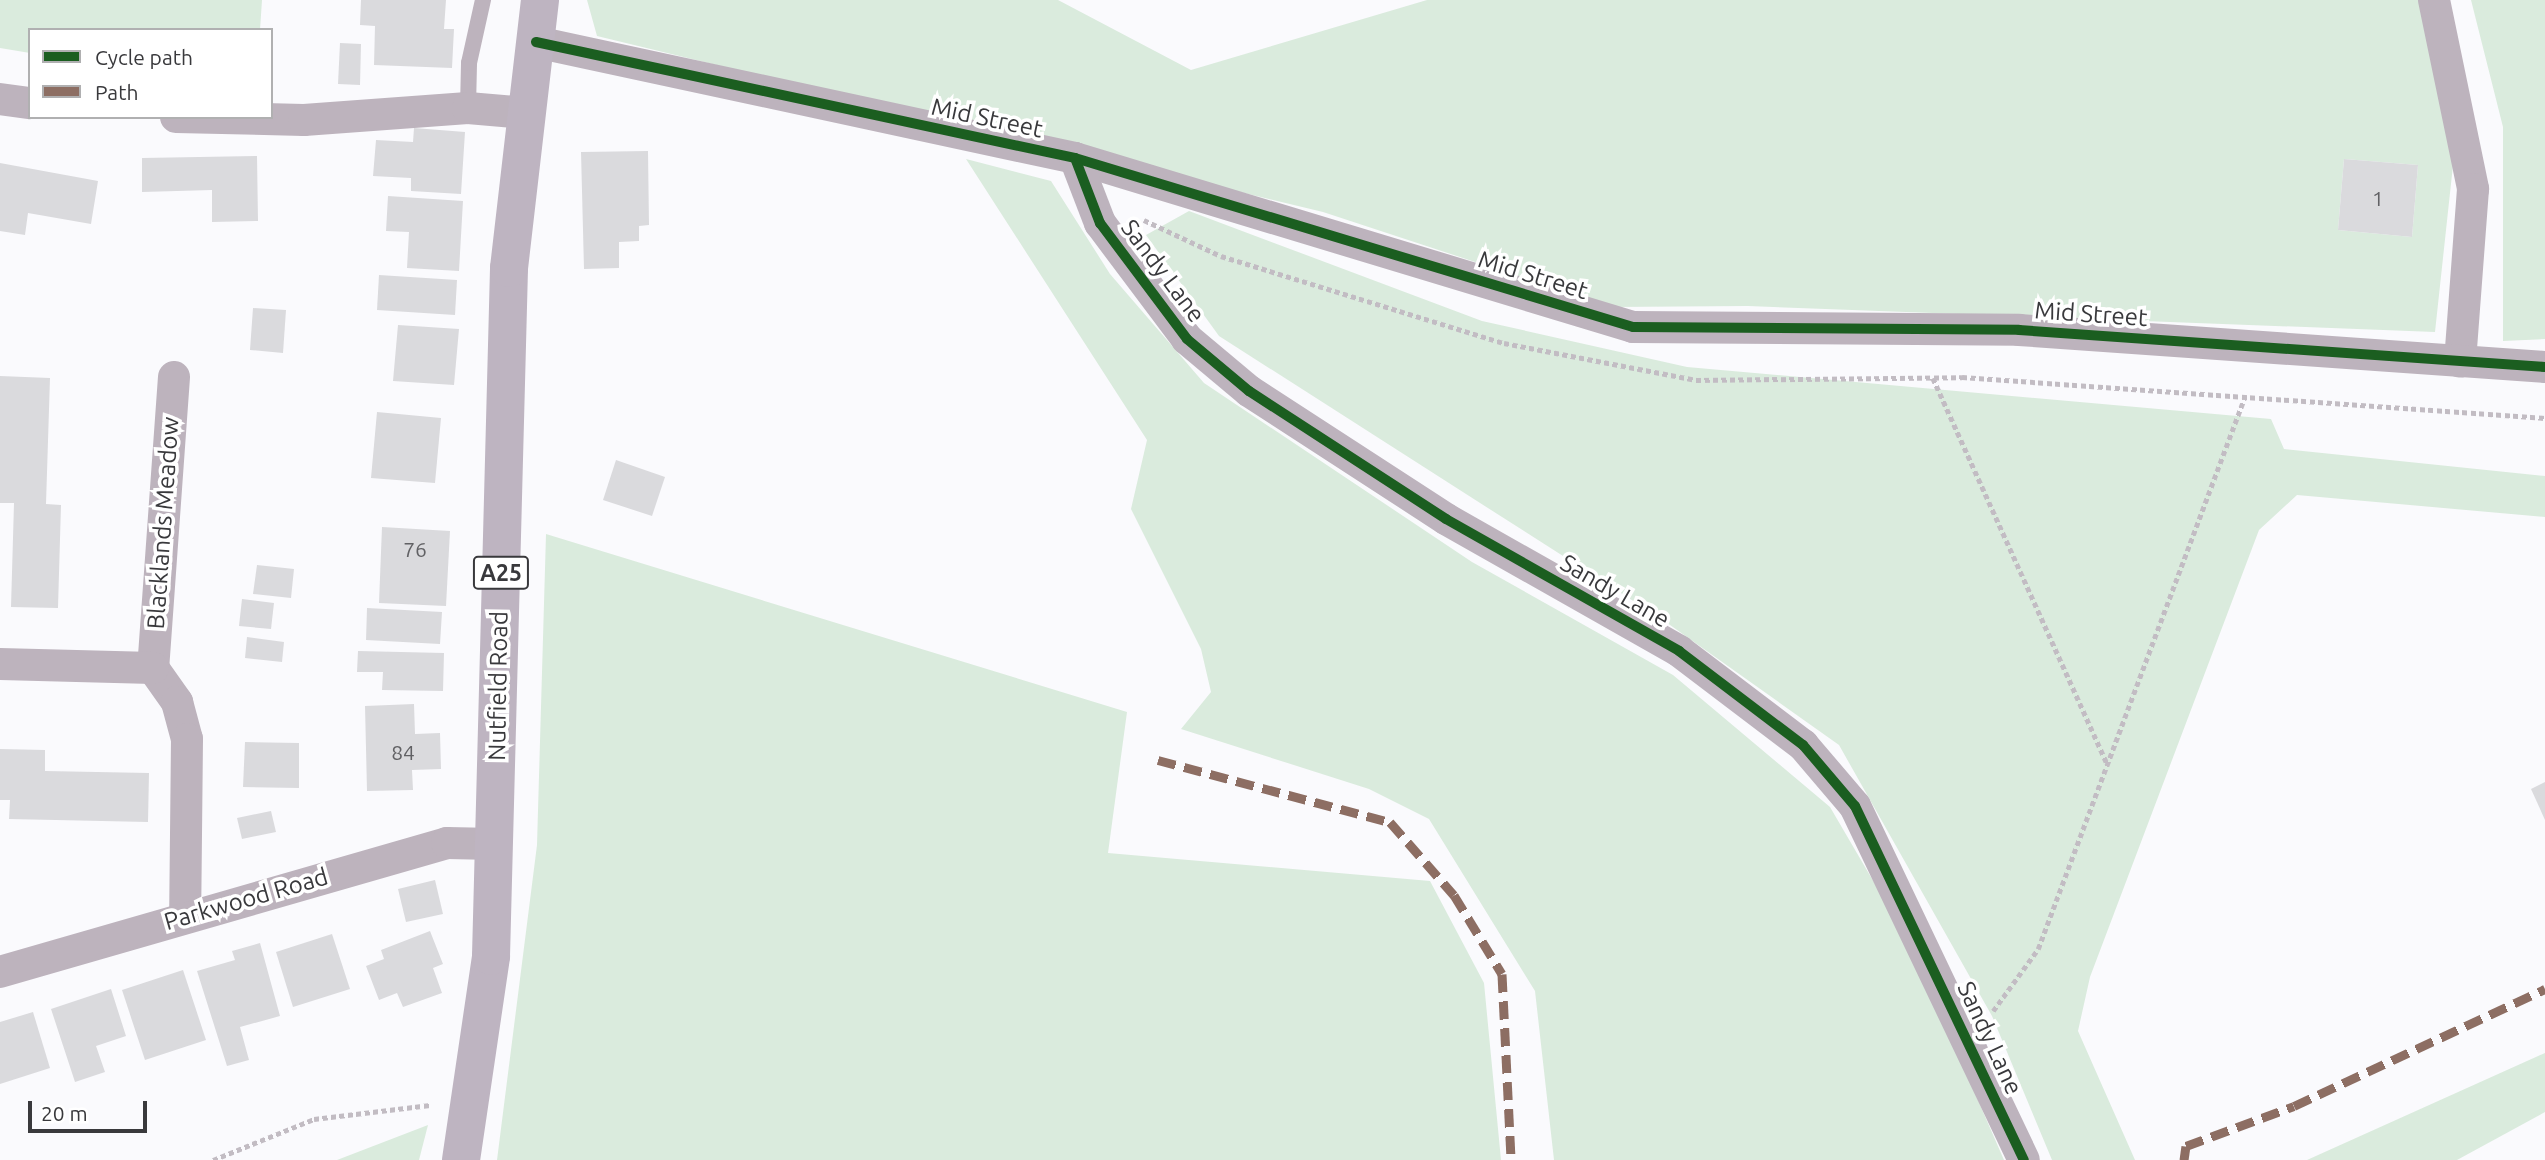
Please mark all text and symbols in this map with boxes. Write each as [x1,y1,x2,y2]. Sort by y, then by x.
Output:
legend [28,28,273,119]
text: Cycle path [95,45,193,69]
text: Path [95,80,138,104]
street label: Mid Street [929,92,1045,144]
house number: 1 [2372,185,2384,211]
street label: Sandy Lane [1115,214,1211,328]
street label: Mid Street [1475,245,1591,305]
street label: Mid Street [2034,296,2148,332]
street label: Blacklands Meadow [141,416,185,630]
house number: 76 [403,536,427,562]
street label: Sandy Lane [1555,548,1675,634]
road number: A25 [471,554,531,593]
street label: Nutfield Road [482,611,514,761]
house number: 84 [391,739,415,765]
street label: Parkwood Road [161,862,331,936]
street label: Sandy Lane [1951,977,2029,1099]
scale bar [32,1086,150,1130]
text: 20 m [41,1101,88,1125]

